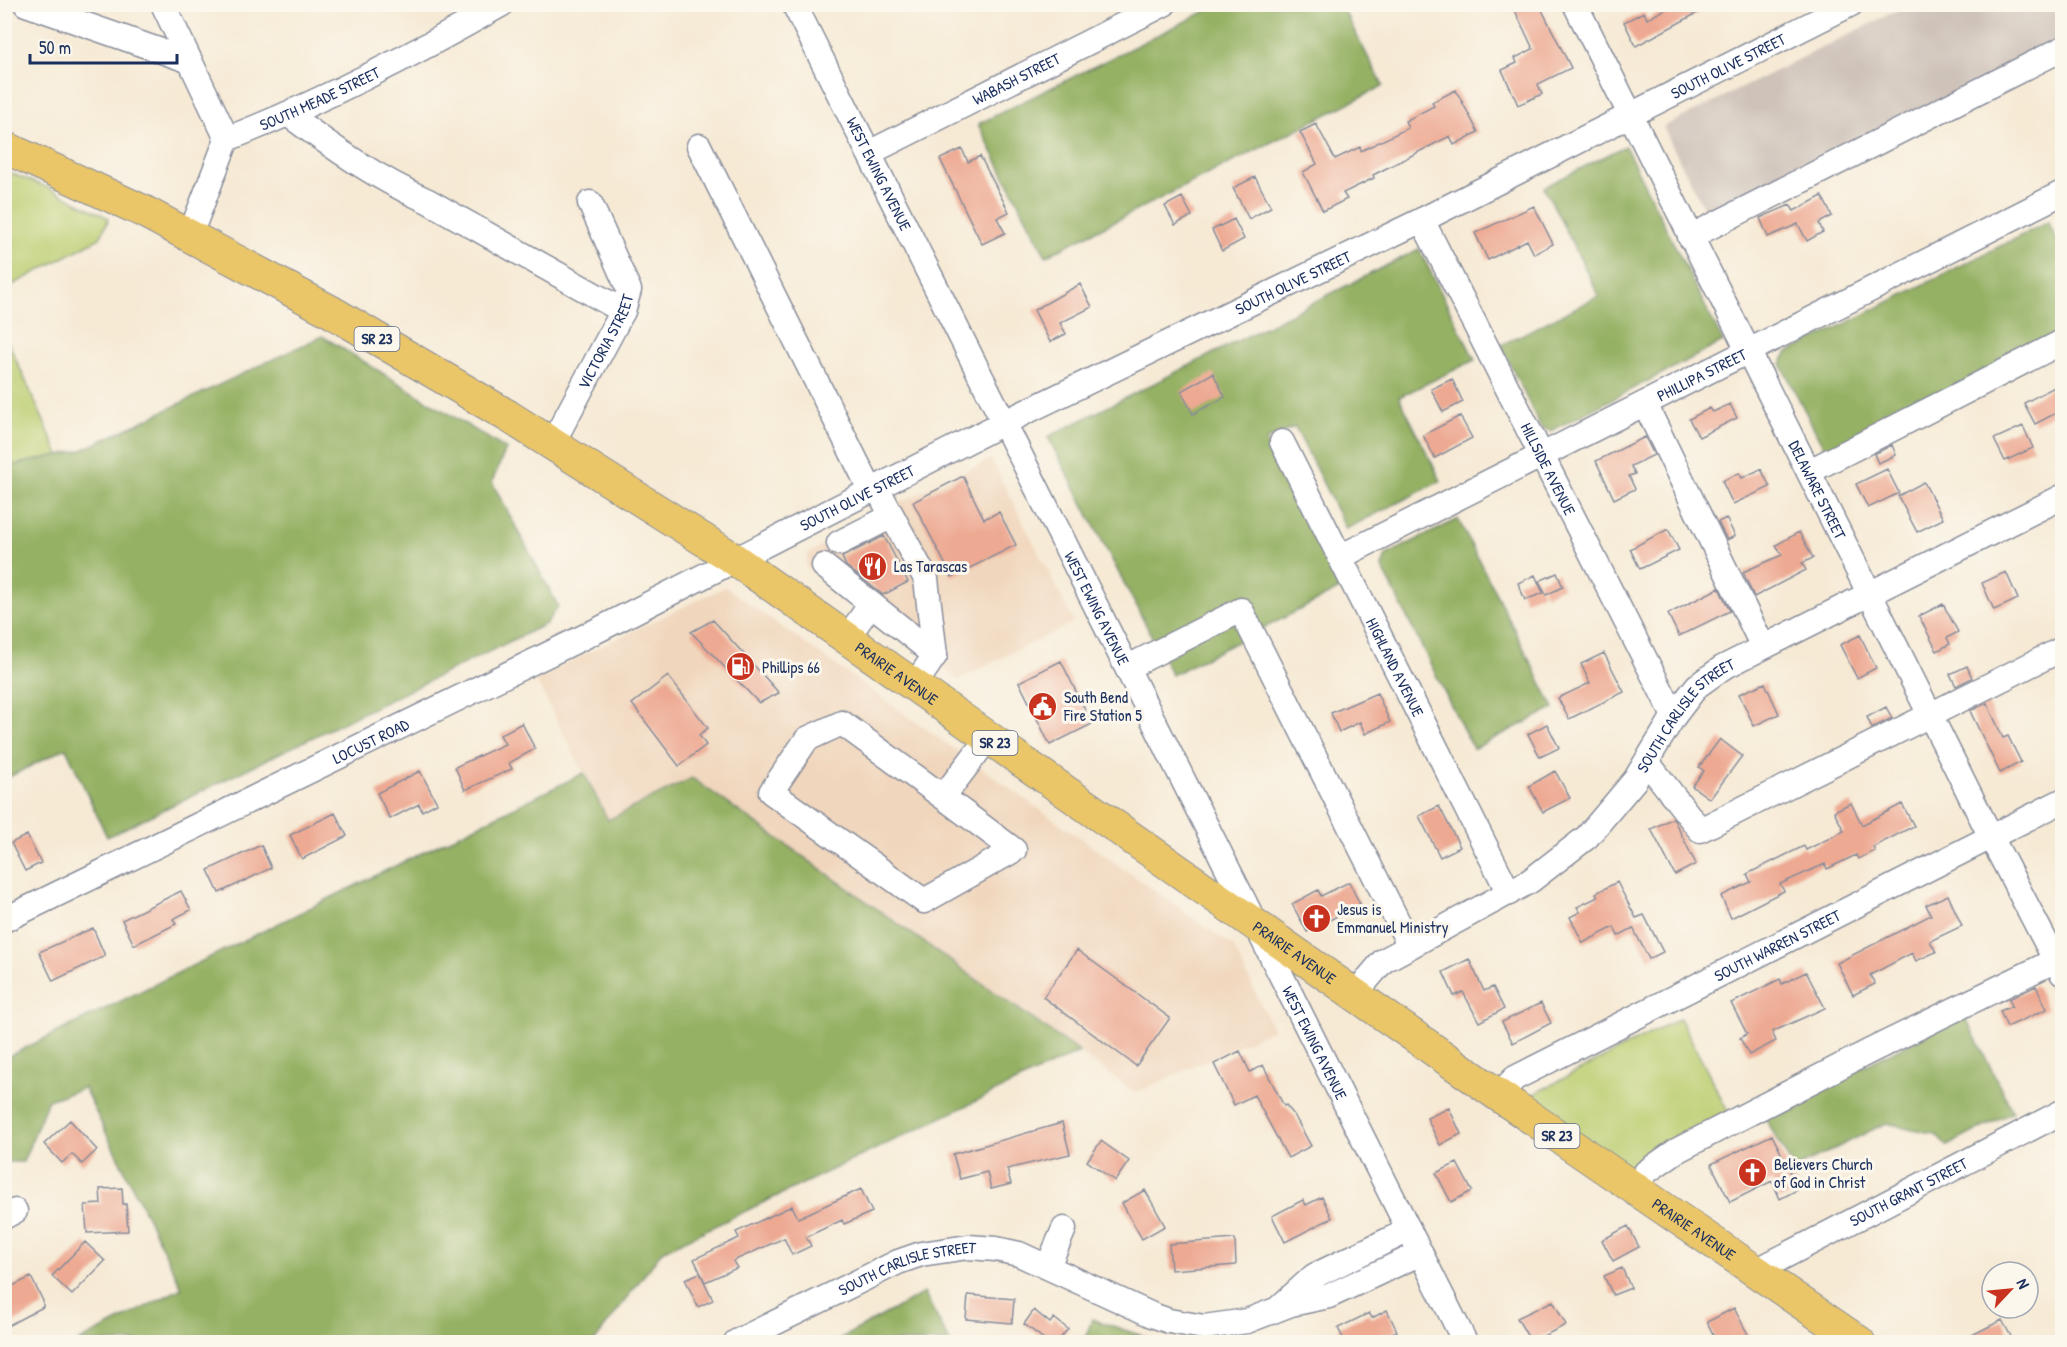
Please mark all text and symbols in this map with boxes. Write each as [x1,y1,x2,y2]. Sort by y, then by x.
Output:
scale bar [30,27,177,65]
street label: SOUTH OLIVE STREET [1667,28,1790,104]
text: 50 m [39,35,71,60]
street label: WABASH STREET [969,47,1065,110]
street label: SOUTH MEADE STREET [256,61,384,136]
street label: WEST EWING AVENUE [841,113,917,234]
street label: SOUTH OLIVE STREET [1231,245,1355,320]
street label: VICTORIA STREET [572,291,638,393]
road number: SR 23 [354,327,400,351]
street label: PHILLIPA STREET [1653,343,1751,406]
street label: HILLSIDE AVENUE [1516,419,1581,519]
street label: DELAWARE STREET [1784,437,1852,543]
street label: SOUTH OLIVE STREET [796,459,919,536]
street label: WEST EWING AVENUE [1059,548,1135,669]
restaurant icon: Las Tarascas [857,550,889,582]
place label: Las Tarascas [894,555,967,577]
street label: HIGHLAND AVENUE [1361,614,1429,720]
street label: PRAIRIE AVENUE [851,636,943,710]
fuel station icon: Phillips 66 [725,651,757,683]
street label: SOUTH CARLISLE STREET [1631,652,1739,776]
place label: Phillips 66 [762,656,820,678]
place label: South Bend Fire Station 5 [1063,686,1142,726]
public building icon: South Bend Fire Station 5 [1027,690,1059,722]
street label: LOCUST ROAD [329,713,413,769]
road number: SR 23 [972,731,1018,755]
place label: Jesus is Emmanuel Ministry [1337,898,1449,938]
church icon: Jesus is Emmanuel Ministry [1300,902,1332,934]
street label: SOUTH WARREN STREET [1710,904,1845,986]
street label: PRAIRIE AVENUE [1249,916,1340,989]
street label: WEST EWING AVENUE [1277,982,1353,1103]
road number: SR 23 [1534,1124,1580,1148]
street label: SOUTH GRANT STREET [1846,1152,1972,1232]
place label: Believers Church of God in Christ [1774,1153,1873,1193]
church icon: Believers Church of God in Christ [1737,1157,1769,1189]
street label: PRAIRIE AVENUE [1648,1193,1740,1266]
street label: SOUTH CARLISLE STREET [835,1236,977,1301]
north arrow [1980,1260,2040,1320]
text: N [2012,1275,2035,1293]

